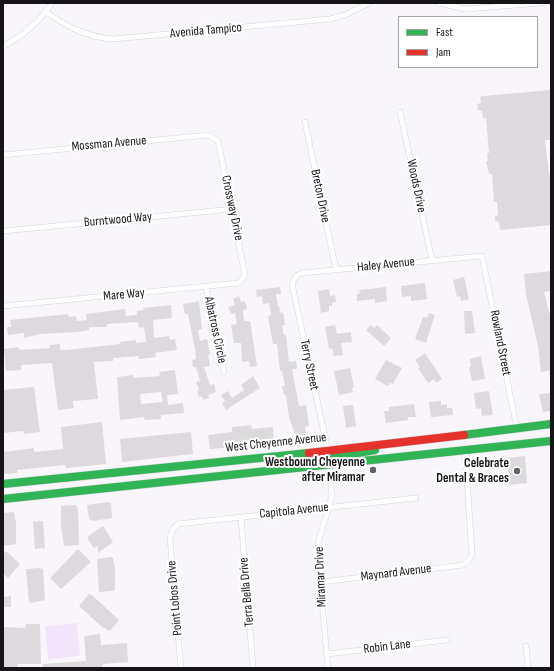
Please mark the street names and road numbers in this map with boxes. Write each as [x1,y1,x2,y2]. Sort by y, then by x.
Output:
street label: Avenida Tampico [169,20,243,42]
street label: Mossman Avenue [71,133,147,155]
street label: Woods Drive [403,158,429,214]
street label: Breton Drive [307,168,333,224]
street label: Crossway Drive [217,174,247,242]
street label: Burntwood Way [83,209,153,231]
street label: Haley Avenue [356,254,416,276]
street label: Mare Way [103,285,145,305]
street label: Albatross Circle [200,295,230,365]
street label: Rowland Street [486,309,514,377]
street label: Terry Street [296,338,322,392]
street label: West Cheyenne Avenue [225,430,327,456]
street label: Capitola Avenue [259,500,329,522]
street label: Miramar Drive [312,546,330,608]
street label: Terra Bella Drive [236,557,258,627]
street label: Point Lobos Drive [164,560,186,636]
street label: Maynard Avenue [360,561,432,585]
street label: Robin Lane [363,636,411,658]

